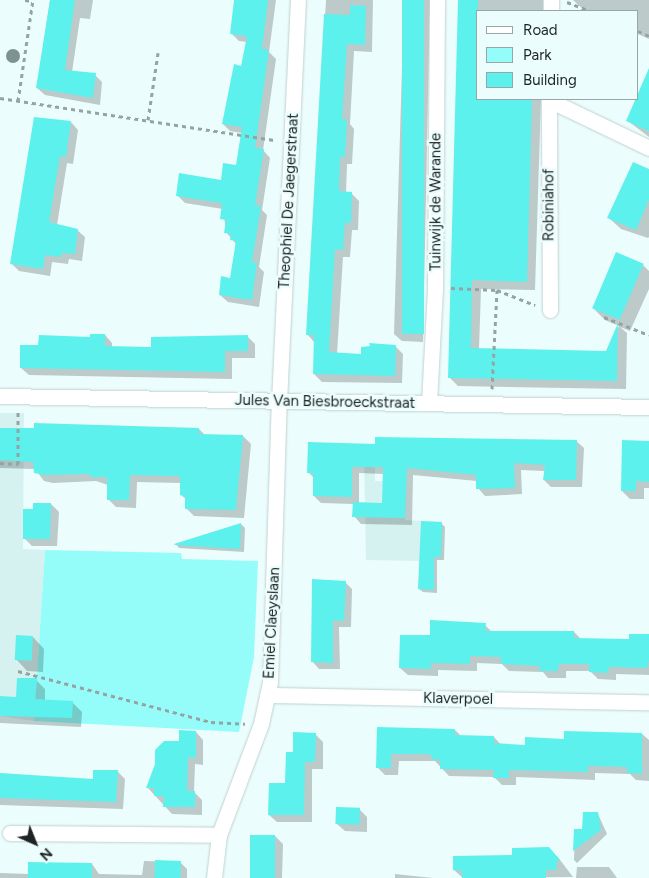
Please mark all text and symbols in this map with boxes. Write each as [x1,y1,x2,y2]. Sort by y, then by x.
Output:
legend [477,10,639,100]
text: Road [523,21,558,39]
text: Park [523,46,552,64]
text: Building [523,71,577,89]
street label: Theophiel De Jaegerstraat [275,113,303,289]
street label: Tuinwijk de Warande [427,133,445,271]
street label: Robiniahof [540,169,558,241]
street label: Jules Van Biesbroeckstraat [235,391,415,413]
street label: Emiel Claeyslaan [260,567,284,679]
street label: Klaverpoel [423,689,493,709]
north arrow [10,818,60,868]
text: N [36,844,56,864]

